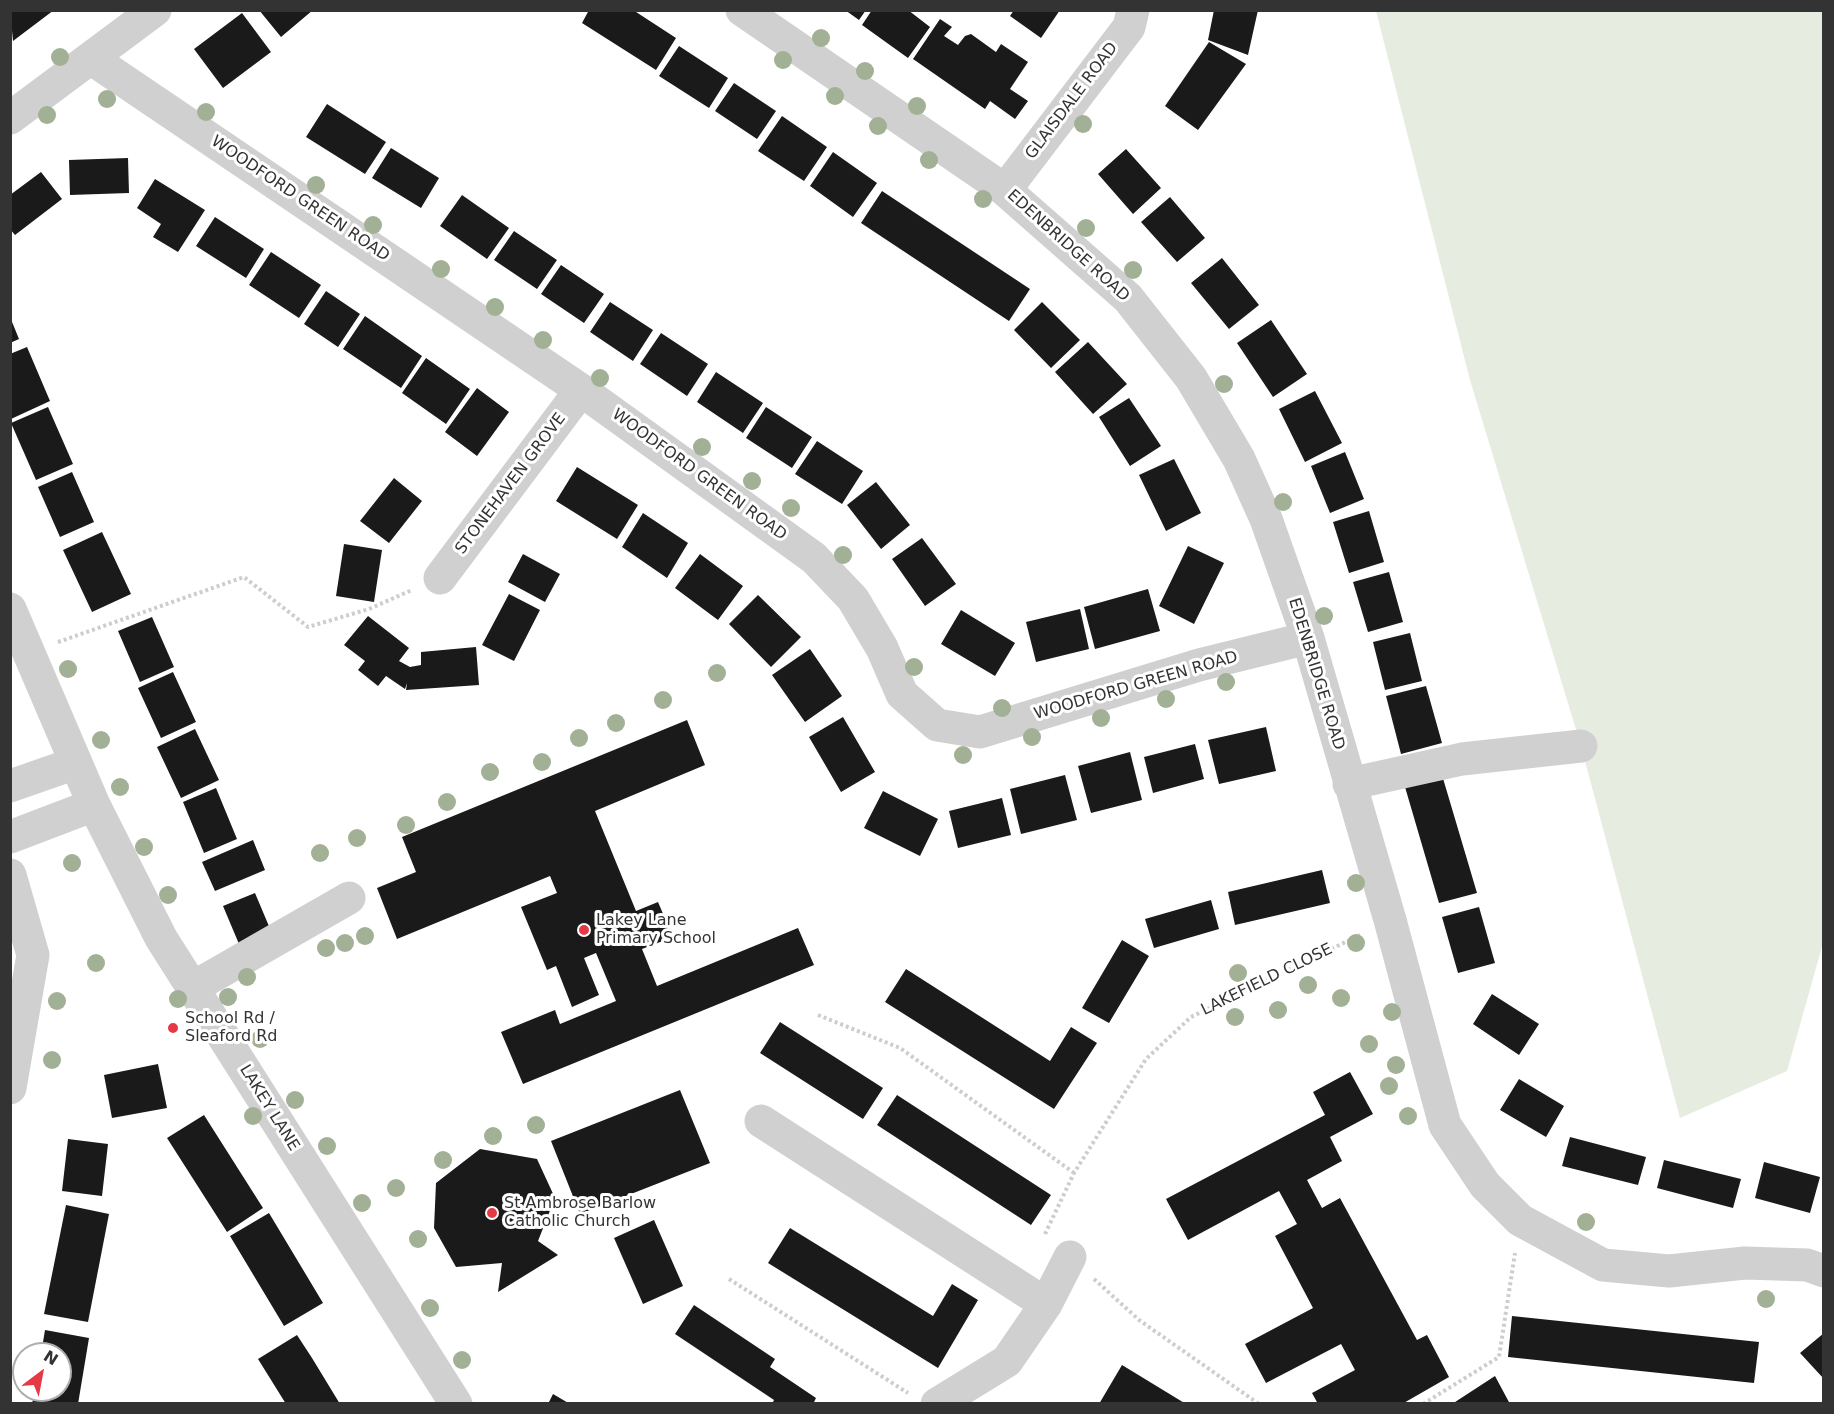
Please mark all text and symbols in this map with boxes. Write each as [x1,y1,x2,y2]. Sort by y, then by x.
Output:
street label: GLAISDALE ROAD [1022,39,1122,163]
street label: WOODFORD GREEN ROAD [207,132,393,266]
street label: EDENBRIDGE ROAD [1003,186,1133,306]
street label: WOODFORD GREEN ROAD [608,405,790,545]
street label: STONEHAVEN GROVE [452,410,570,558]
street label: EDENBRIDGE ROAD [1284,596,1348,752]
street label: WOODFORD GREEN ROAD [1032,648,1240,724]
place label: Lakey Lane Primary School [596,911,716,949]
marker: Lakey Lane Primary School [577,923,591,937]
street label: LAKEFIELD CLOSE [1198,940,1336,1020]
place label: School Rd / Sleaford Rd [185,1009,277,1047]
marker: School Rd / Sleaford Rd [166,1021,180,1035]
street label: LAKEY LANE [235,1061,303,1155]
place label: St Ambrose Barlow Catholic Church [504,1194,656,1232]
marker: St Ambrose Barlow Catholic Church [485,1206,499,1220]
north arrow [12,1342,72,1402]
text: N [40,1346,61,1370]

